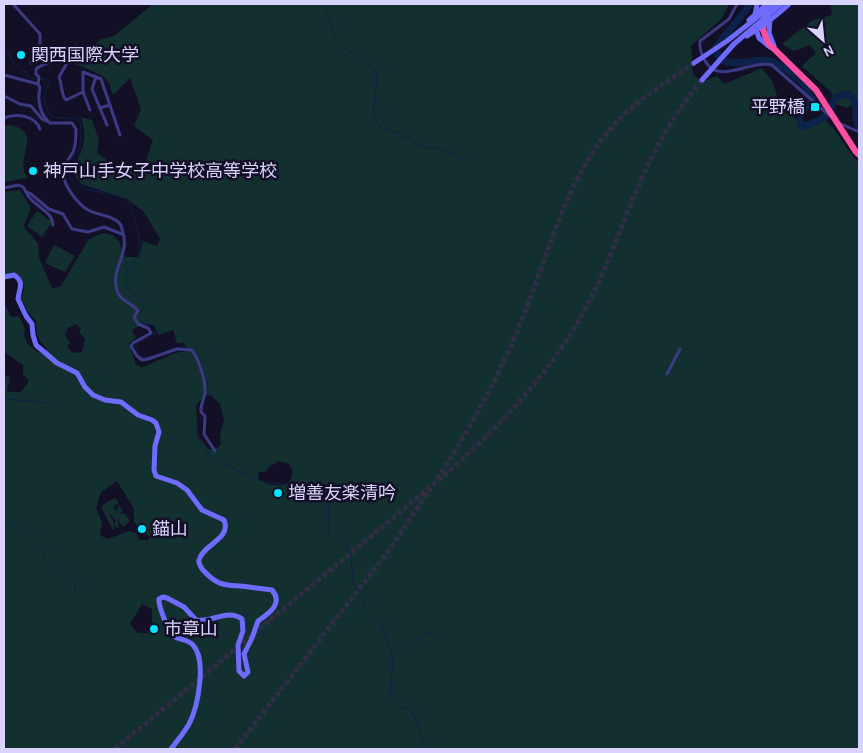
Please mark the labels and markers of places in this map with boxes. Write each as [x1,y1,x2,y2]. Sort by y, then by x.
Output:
place label: 関西国際大学 [31,44,139,66]
marker: 関西国際大学 [15,49,27,61]
place label: 平野橋 [751,96,805,118]
marker: 平野橋 [809,101,821,113]
place label: 神戸山手女子中学校高等学校 [43,160,277,182]
marker: 神戸山手女子中学校高等学校 [27,165,39,177]
place label: 増善友楽清吟 [288,482,396,504]
marker: 増善友楽清吟 [272,487,284,499]
place label: 錨山 [152,518,188,540]
marker: 錨山 [136,523,148,535]
place label: 市章山 [164,618,218,640]
marker: 市章山 [148,623,160,635]

